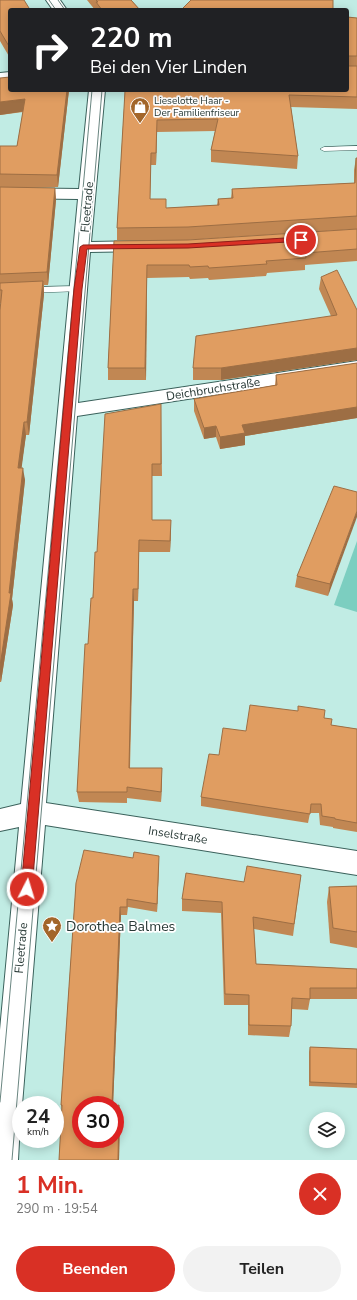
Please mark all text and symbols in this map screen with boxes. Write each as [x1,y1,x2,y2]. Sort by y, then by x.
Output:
text: 220 m [90,19,173,57]
icon: right [24,24,76,76]
text: Bei den Vier Linden [90,55,247,79]
place label: Lieselotte Haar - Der Familienfriseur [154,94,240,120]
shop icon: Lieselotte Haar - Der Familienfriseur [129,96,151,124]
street label: Fleetrade [77,181,97,233]
pin [284,223,318,257]
icon: arrive [290,229,312,251]
street label: Deichbruchstraße [165,374,261,404]
street label: Inselstraße [147,822,209,848]
position arrow [6,868,48,910]
place icon: Dorothea Balmes [41,915,63,943]
place label: Dorothea Balmes [66,917,176,936]
street label: Fleetrade [11,922,31,974]
speed limit sign: 30 [72,1096,124,1148]
text: 24 [26,1103,50,1130]
map controls [309,1112,345,1148]
button: layers [309,1112,345,1148]
text: km/h [27,1125,49,1139]
text: 1 Min. [16,1169,84,1201]
button: close [299,1173,341,1215]
text: 290 m · 19:54 [16,1200,98,1218]
button: Beenden [16,1246,175,1292]
button: Teilen [183,1246,341,1292]

